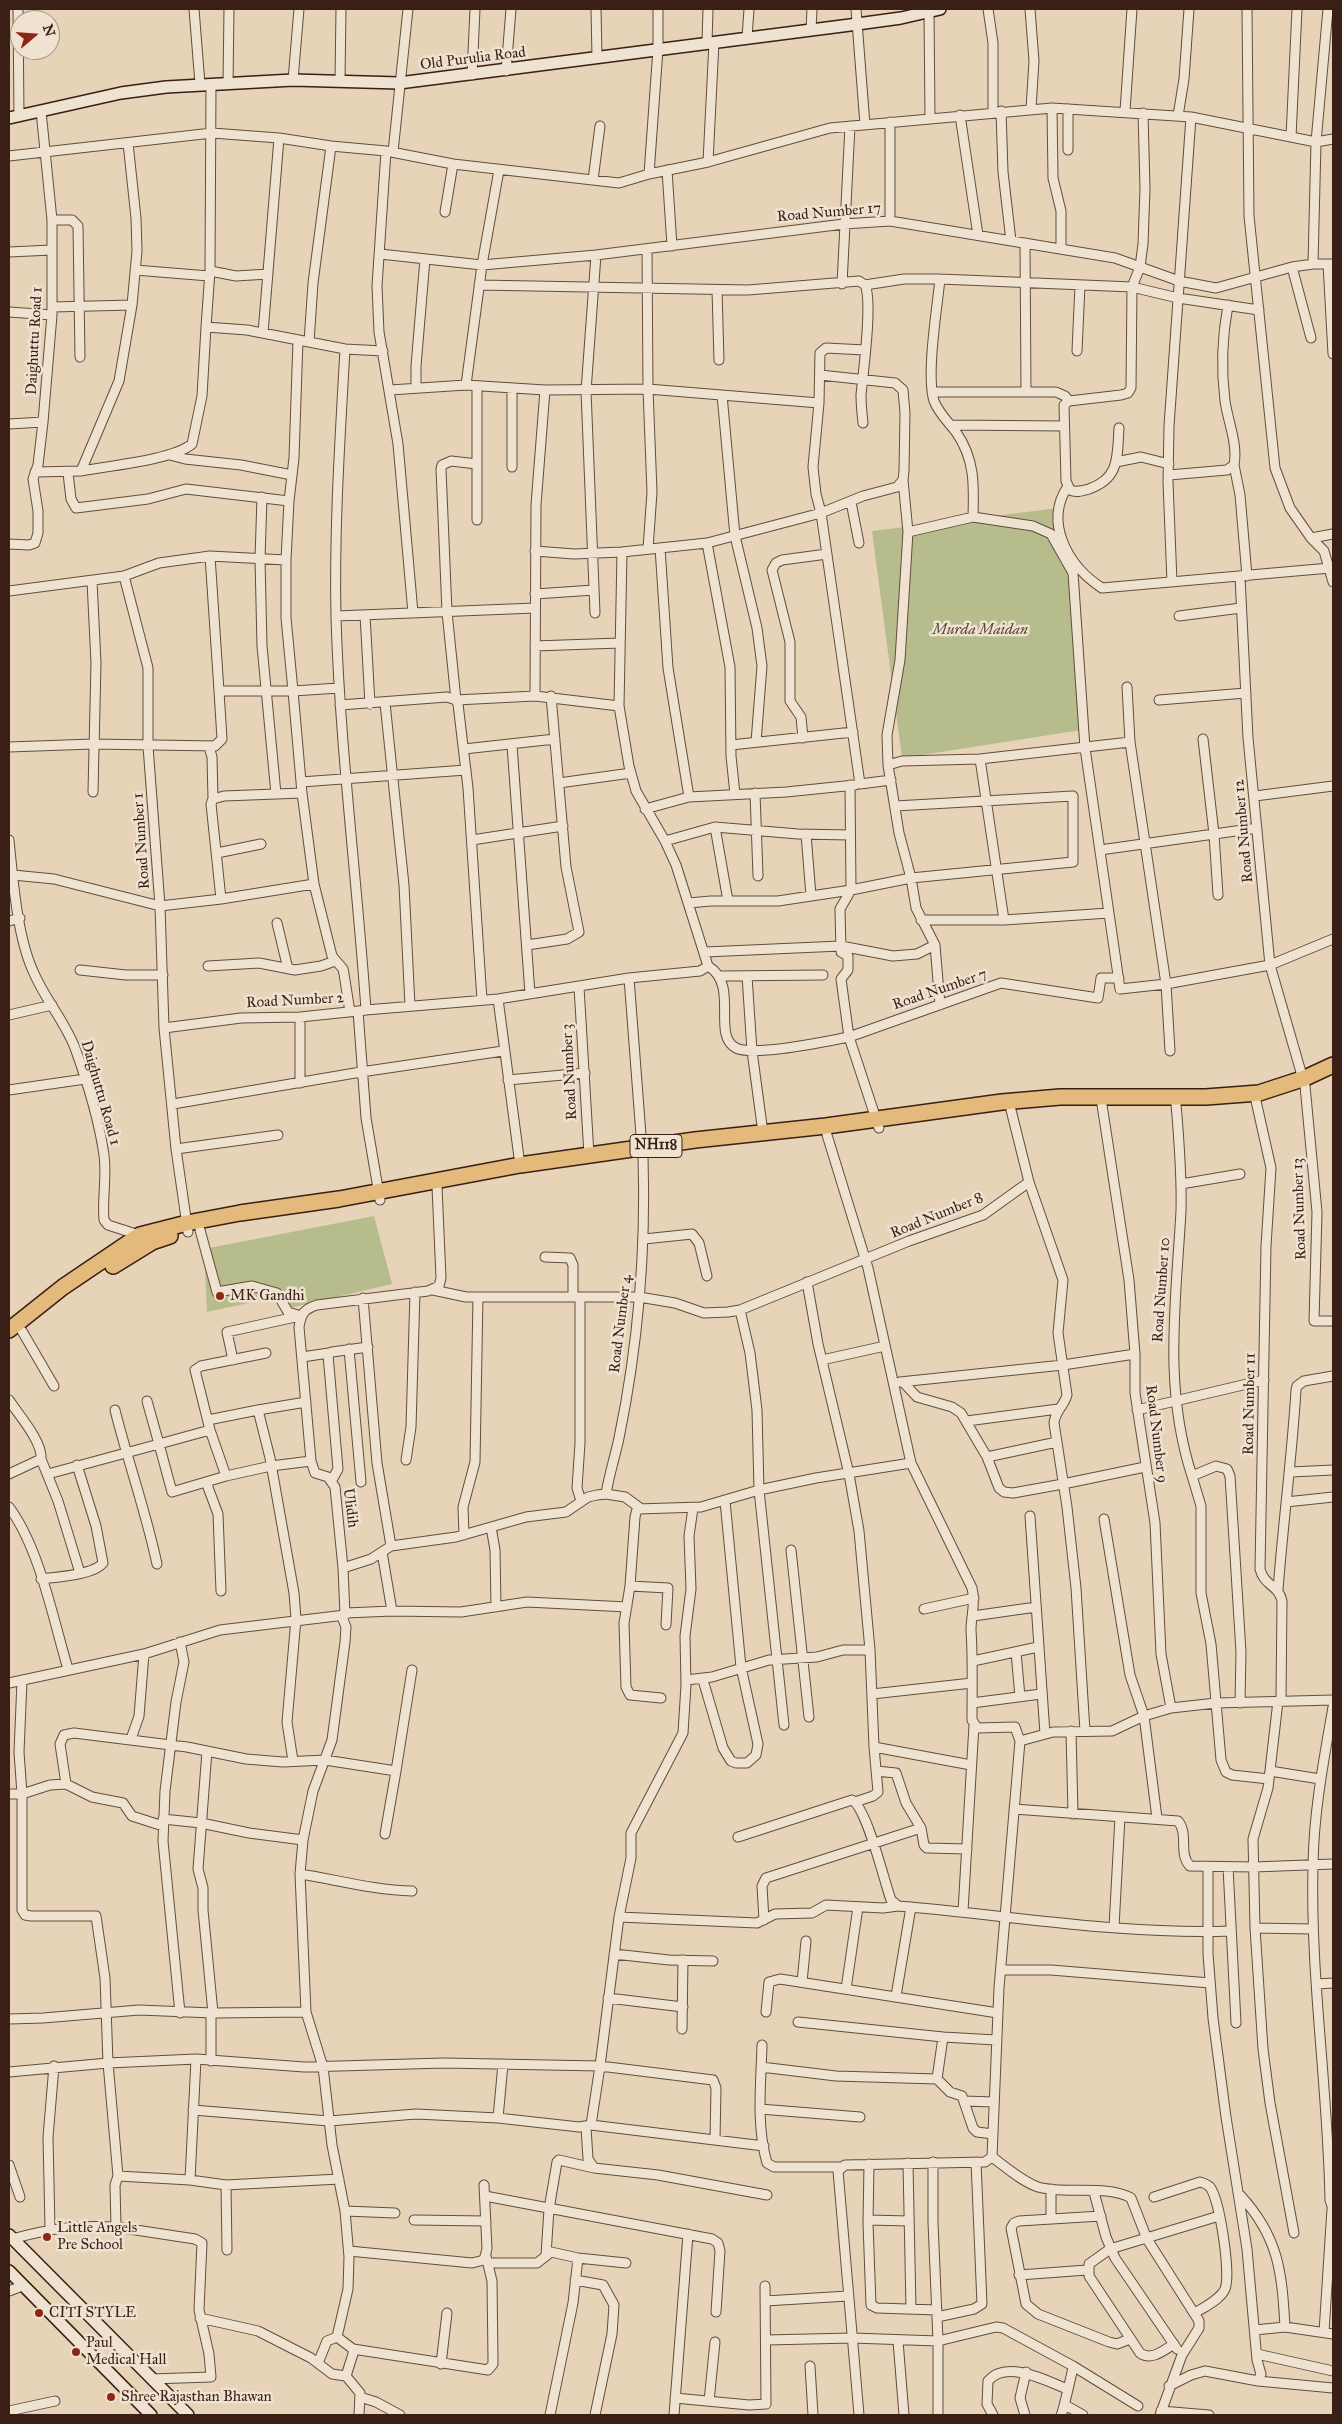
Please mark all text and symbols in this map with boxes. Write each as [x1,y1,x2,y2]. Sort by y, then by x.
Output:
north arrow [10,10,60,60]
text: N [39,22,59,39]
street label: Old Purulia Road [419,44,527,74]
street label: Road Number 17 [776,199,882,227]
street label: Daighuttu Road 1 [23,286,47,396]
park label: Murda Maidan [932,621,1028,639]
street label: Road Number 12 [1231,778,1257,884]
street label: Road Number 1 [130,792,154,890]
street label: Road Number 7 [890,965,990,1015]
street label: Road Number 2 [246,989,344,1013]
street label: Road Number 3 [558,1023,582,1121]
street label: Daighuttu Road 1 [76,1038,124,1148]
road number: NH118 [630,1134,682,1158]
street label: Road Number 13 [1289,1157,1311,1261]
street label: Road Number 8 [888,1189,986,1243]
street label: Road Number 10 [1149,1237,1175,1343]
street label: Road Number 4 [606,1274,636,1374]
place label: MK Gandhi [230,1287,305,1305]
marker: MK Gandhi [214,1290,226,1302]
street label: Road Number 11 [1240,1353,1260,1455]
street label: Road Number 9 [1141,1384,1171,1484]
street label: Ulidih [339,1487,361,1529]
place label: Little Angels Pre School [57,2219,137,2254]
marker: Little Angels Pre School [41,2231,53,2243]
place label: CITI STYLE [49,2304,136,2322]
marker: CITI STYLE [33,2307,45,2319]
place label: Paul Medical Hall [86,2334,167,2369]
marker: Paul Medical Hall [70,2346,82,2358]
place label: Shree Rajasthan Bhawan [121,2388,272,2406]
marker: Shree Rajasthan Bhawan [105,2391,117,2403]

